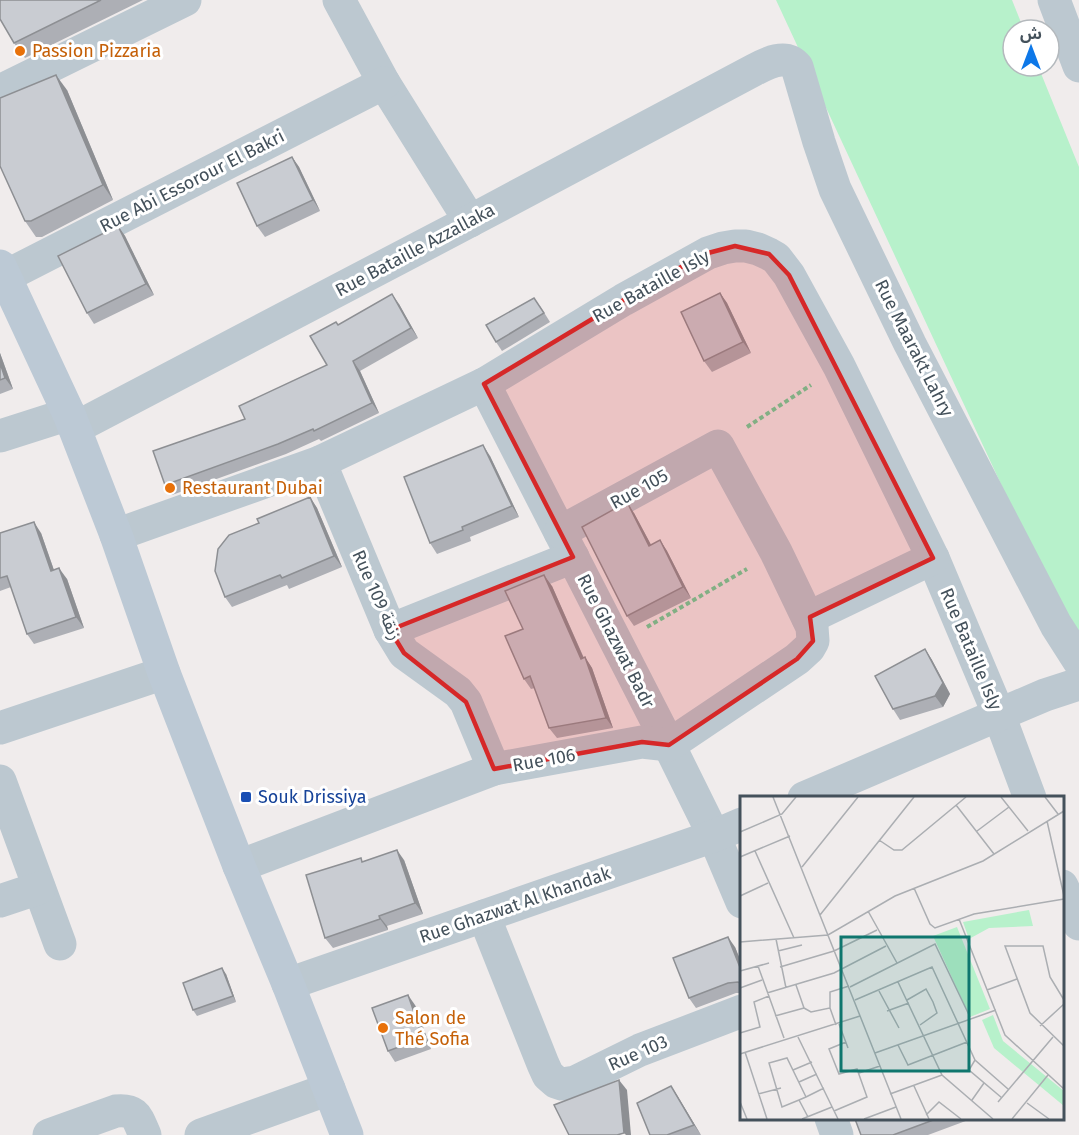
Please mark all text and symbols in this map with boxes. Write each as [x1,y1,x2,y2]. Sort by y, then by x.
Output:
north arrow [1001,18,1061,78]
text: ش [1020,24,1042,43]
place label: Passion Pizzaria [32,40,161,62]
marker: Passion Pizzaria [13,44,27,58]
street label: Rue Abi Essorour El Bakri [96,125,288,237]
street label: Rue Bataille Azzallaka [332,199,498,301]
street label: Rue Bataille Isly [589,245,714,327]
street label: Rue Maarakt Lahry [870,276,958,420]
street label: Rue 105 [606,464,672,514]
place label: Restaurant Dubai [182,477,323,499]
marker: Restaurant Dubai [163,481,177,495]
street label: Rue 109 زنقة [347,546,407,644]
street label: Rue Ghazwat Badr [573,570,659,712]
street label: Rue Bataille Isly [935,585,1007,714]
street label: Rue 106 [511,744,577,776]
place label: Souk Drissiya [258,786,366,808]
marker: Souk Drissiya [239,790,253,804]
inset map [740,796,1064,1120]
street label: Rue Ghazwat Al Khandak [416,862,614,948]
place label: Salon de Thé Sofia [395,1007,470,1050]
marker: Salon de Thé Sofia [376,1021,390,1035]
street label: Rue 103 [605,1030,671,1076]

